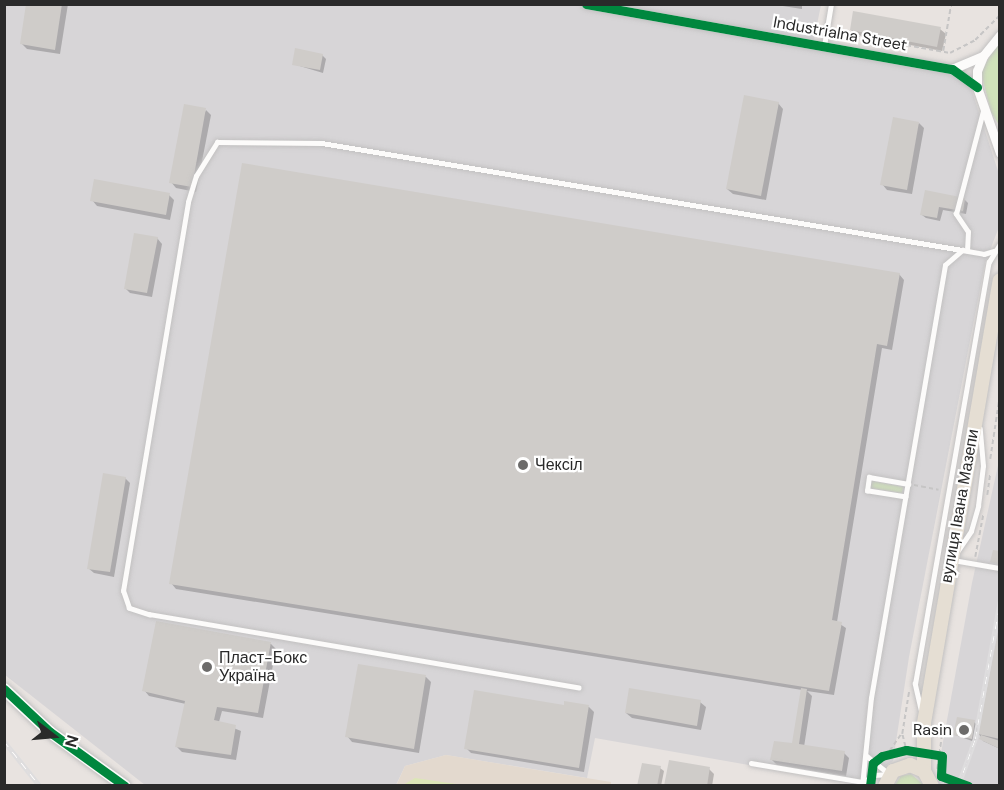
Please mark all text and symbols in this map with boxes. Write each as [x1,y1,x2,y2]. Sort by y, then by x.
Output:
street label: Industrialna Street [772,13,908,55]
street label: вулиця Івана Мазепи [937,428,983,584]
place label: Чексіл [535,455,583,475]
marker: Чексіл [516,458,530,472]
place label: Пласт-Бокс Україна [219,648,307,686]
marker: Пласт-Бокс Україна [200,660,214,674]
north arrow [24,706,84,766]
place label: Rasin [913,720,952,740]
marker: Rasin [957,723,971,737]
text: N [60,733,83,750]

